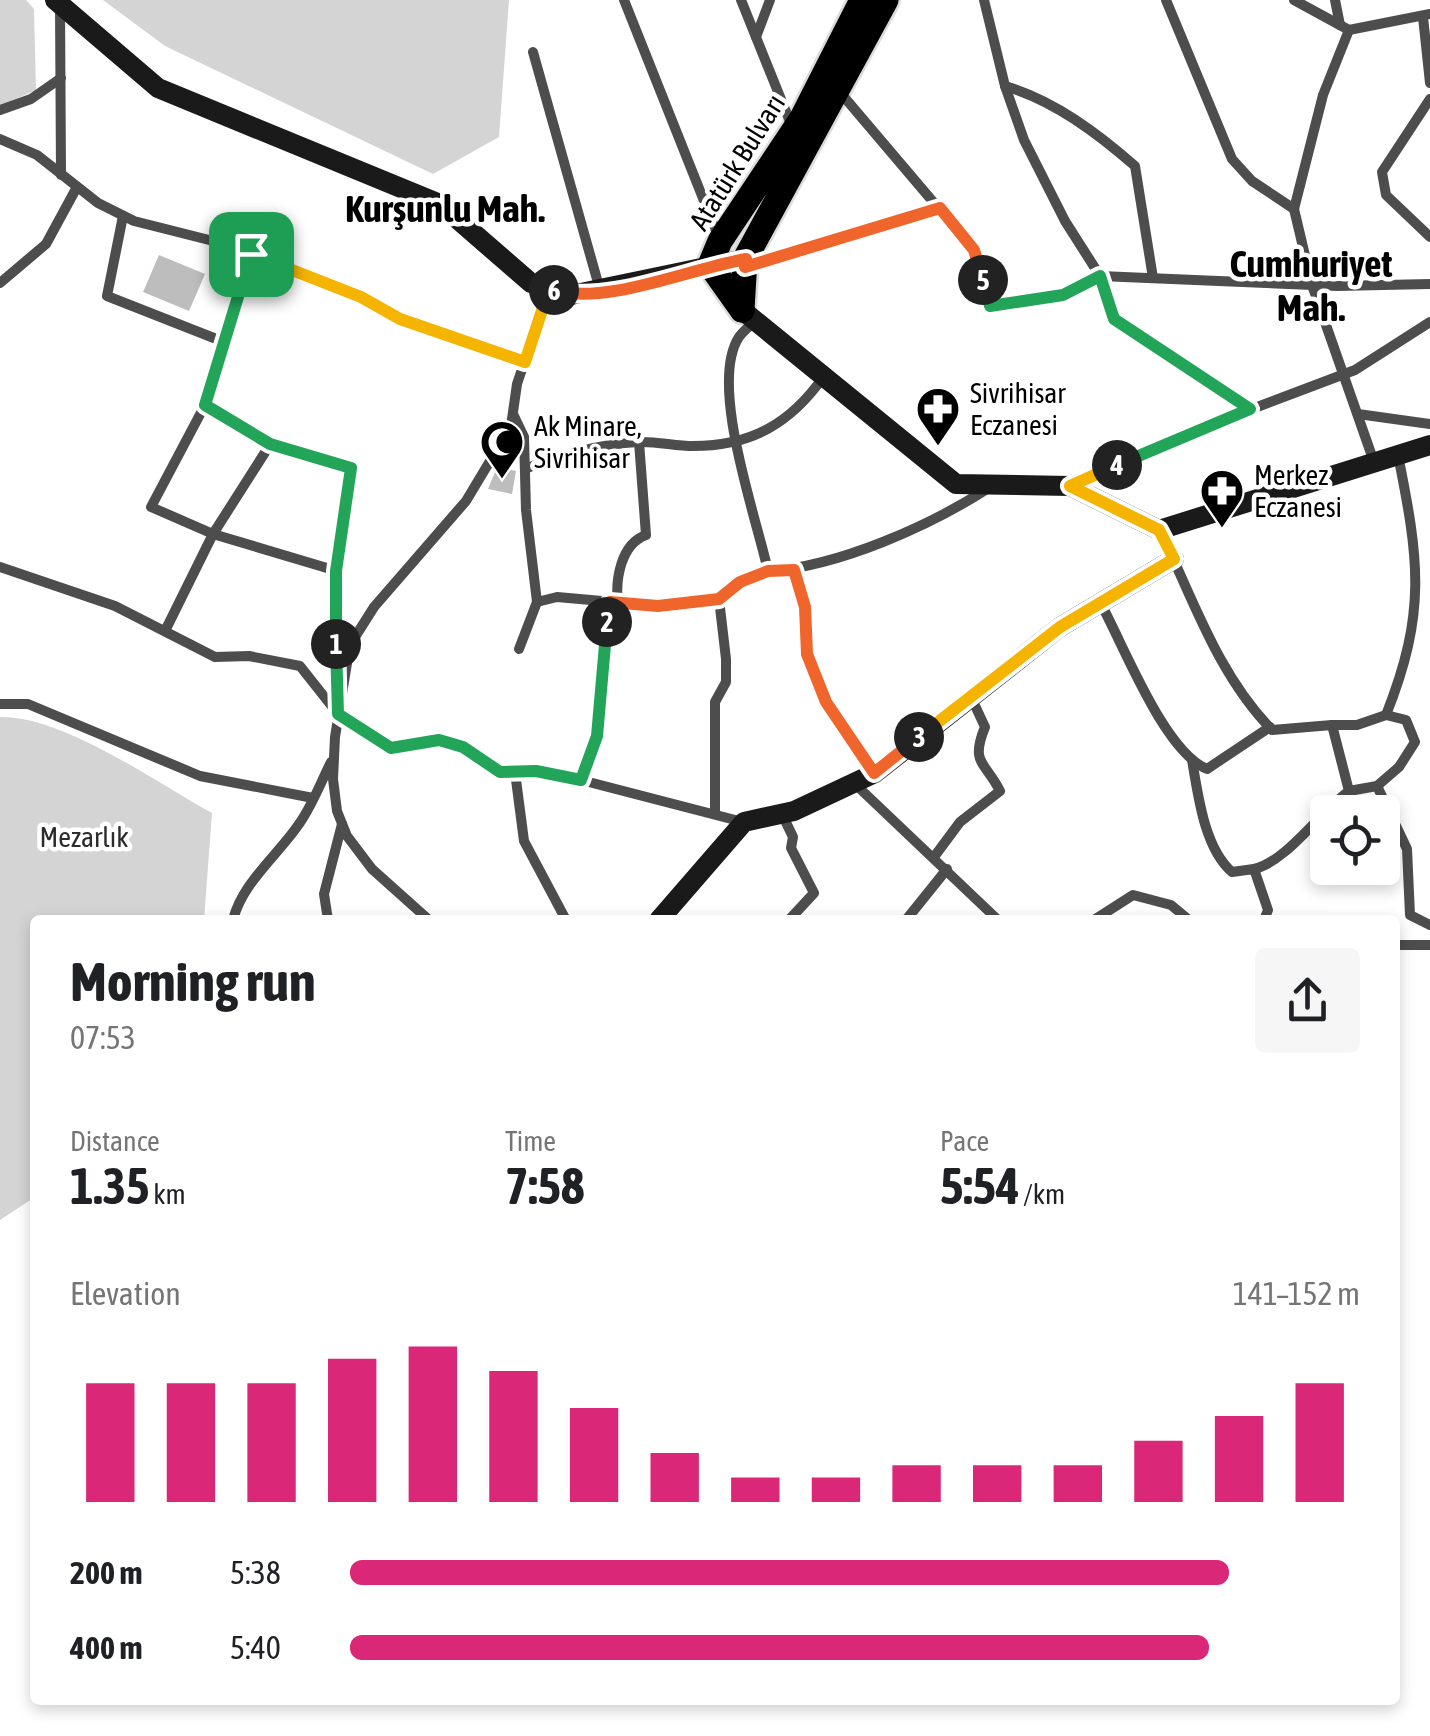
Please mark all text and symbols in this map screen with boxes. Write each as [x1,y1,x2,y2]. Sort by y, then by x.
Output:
street label: Atatürk Bulvarı [683,88,791,236]
district label: Kurşunlu Mah. [345,187,545,230]
pin [209,212,294,297]
icon: arrive [224,227,279,282]
district label: Cumhuriyet Mah. [1229,242,1393,329]
pin: 5 [958,255,1008,305]
text: 5 [976,264,990,296]
pin: 6 [529,265,579,315]
text: 6 [547,274,561,306]
place label: Sivrihisar Eczanesi [970,377,1066,441]
pharmacy icon: Sivrihisar Eczanesi [915,386,961,447]
place label: Ak Minare, Sivrihisar [534,410,642,474]
mosque icon: Ak Minare, Sivrihisar [479,419,525,480]
pin: 4 [1092,440,1142,490]
text: 4 [1110,449,1124,481]
place label: Merkez Eczanesi [1254,459,1342,523]
pharmacy icon: Merkez Eczanesi [1199,468,1245,529]
pin: 2 [582,597,632,647]
text: 2 [600,606,614,638]
pin: 1 [311,619,361,669]
text: 1 [329,628,343,660]
pin: 3 [894,712,944,762]
text: 3 [912,721,926,753]
map controls [1310,795,1400,885]
button: locate [1310,795,1400,885]
park label: Mezarlık [39,821,129,853]
button: share [1255,948,1360,1053]
text: Morning run [70,950,316,1013]
text: 07:53 [70,1019,136,1056]
text: Distance [70,1125,160,1157]
text: Time [505,1125,556,1157]
text: Pace [940,1125,989,1157]
text: 1.35 [70,1157,149,1215]
text: 7:58 [505,1157,584,1215]
text: 5:54 [940,1157,1019,1215]
text: km [149,1178,186,1210]
text: /km [1019,1178,1065,1210]
text: Elevation [70,1275,181,1312]
text: 141–152 m [1233,1275,1360,1312]
text: 200 m [70,1554,143,1591]
text: 5:38 [230,1554,281,1591]
text: 400 m [70,1629,143,1666]
text: 5:40 [230,1629,281,1666]

